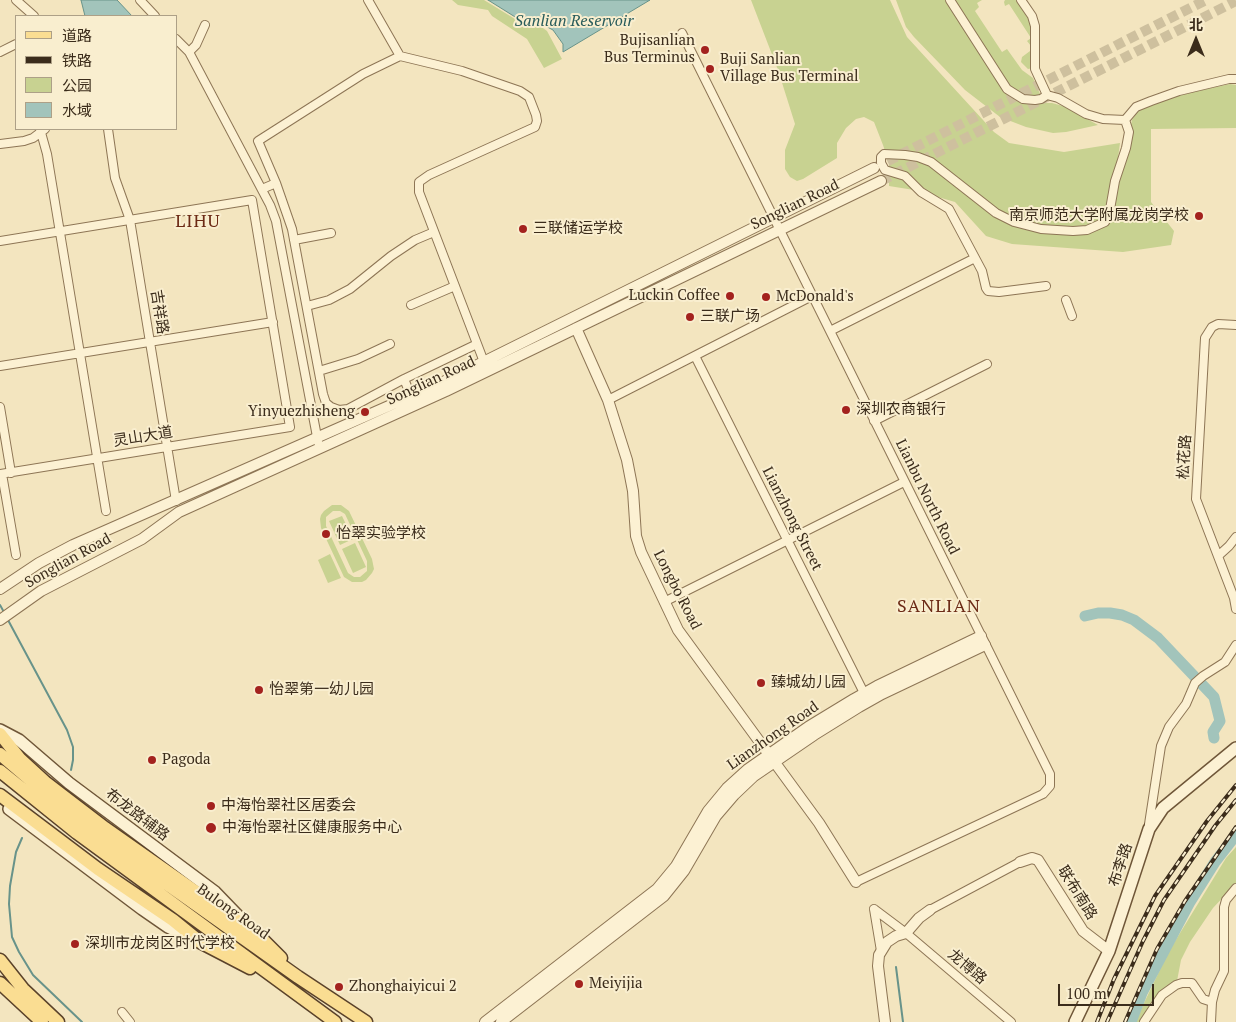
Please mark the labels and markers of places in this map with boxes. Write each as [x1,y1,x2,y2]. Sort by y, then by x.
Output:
place label: Bujisanlian Bus Terminus [604,32,695,67]
marker: Bujisanlian Bus Terminus [699,44,711,56]
place label: Buji Sanlian Village Bus Terminal [720,51,859,86]
marker: Buji Sanlian Village Bus Terminal [704,63,716,75]
place label: 南京师范大学附属龙岗学校 [1009,207,1189,225]
marker: 南京师范大学附属龙岗学校 [1193,210,1205,222]
place label: 三联储运学校 [533,220,623,238]
marker: 三联储运学校 [517,223,529,235]
place label: Luckin Coffee [629,287,720,305]
place label: McDonald's [776,288,854,306]
marker: Luckin Coffee [724,290,736,302]
marker: McDonald's [760,291,772,303]
place label: 三联广场 [700,308,760,326]
marker: 三联广场 [684,311,696,323]
place label: 深圳农商银行 [856,401,946,419]
place label: Yinyuezhisheng [248,403,355,421]
marker: 深圳农商银行 [840,404,852,416]
marker: Yinyuezhisheng [359,406,371,418]
place label: 怡翠实验学校 [336,525,426,543]
marker: 怡翠实验学校 [320,528,332,540]
place label: 臻城幼儿园 [771,674,846,692]
marker: 臻城幼儿园 [755,677,767,689]
place label: 怡翠第一幼儿园 [269,681,374,699]
marker: 怡翠第一幼儿园 [253,684,265,696]
place label: Pagoda [162,751,211,769]
marker: Pagoda [146,754,158,766]
place label: 中海怡翠社区居委会 [221,797,356,815]
marker: 中海怡翠社区居委会 [205,800,217,812]
place label: 中海怡翠社区健康服务中心 [222,819,402,837]
marker: 中海怡翠社区健康服务中心 [204,821,218,835]
place label: 深圳市龙岗区时代学校 [85,935,235,953]
marker: 深圳市龙岗区时代学校 [69,938,81,950]
place label: Meiyijia [589,975,643,993]
place label: Zhonghaiyicui 2 [349,978,457,996]
marker: Meiyijia [573,978,585,990]
marker: Zhonghaiyicui 2 [333,981,345,993]

